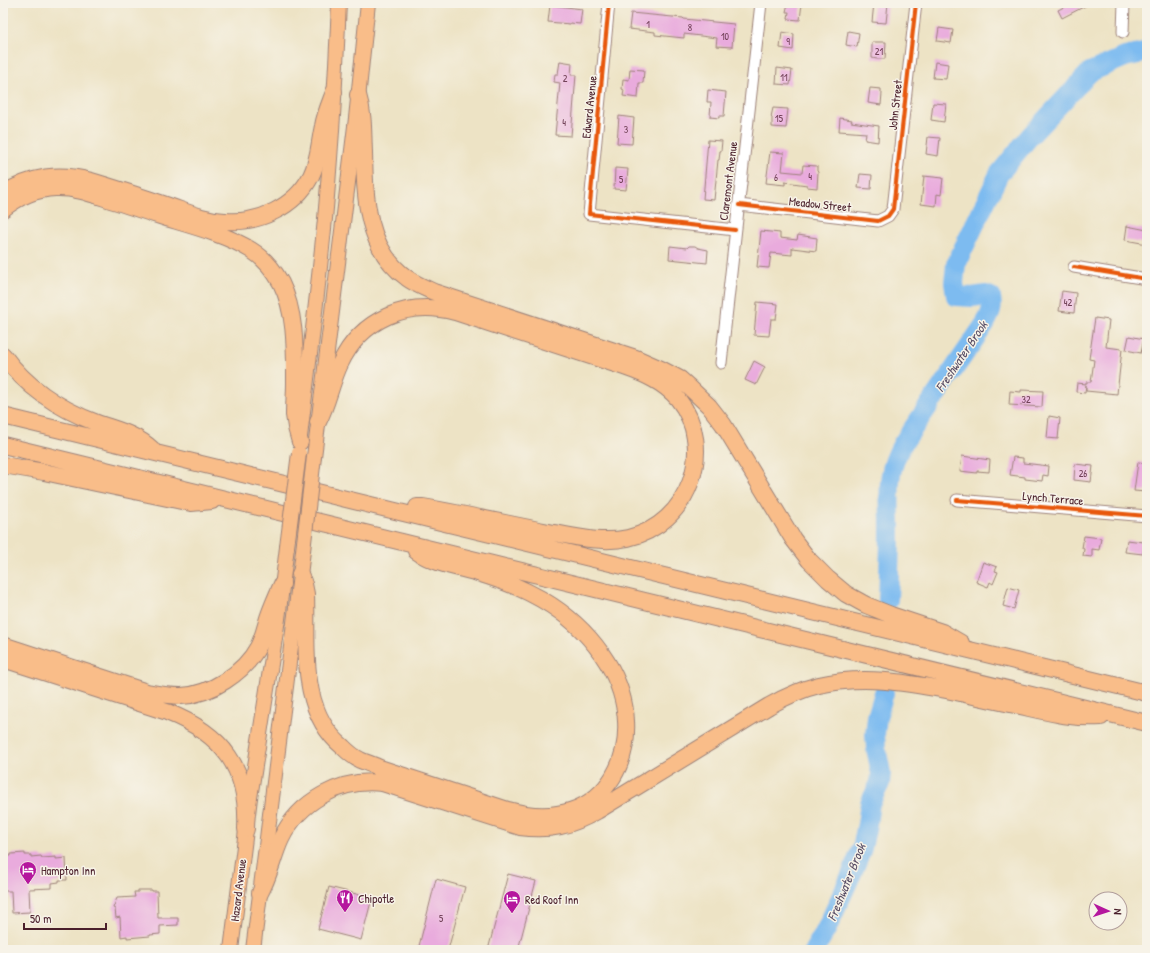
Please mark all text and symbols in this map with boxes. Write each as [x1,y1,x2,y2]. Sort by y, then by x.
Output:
house number: 1 [646,18,650,31]
house number: 8 [688,21,692,34]
house number: 10 [721,30,730,43]
house number: 9 [786,35,790,48]
house number: 21 [875,45,884,58]
house number: 11 [780,71,788,84]
house number: 2 [563,72,568,85]
street label: Edward Avenue [577,75,601,139]
street label: John Street [884,78,906,131]
house number: 15 [775,112,784,125]
house number: 4 [562,116,566,129]
house number: 3 [624,123,629,136]
street label: Claremont Avenue [715,140,741,222]
house number: 4 [808,170,812,183]
house number: 6 [774,171,778,184]
house number: 5 [619,173,624,186]
street label: Meadow Street [788,192,853,216]
house number: 42 [1064,296,1073,309]
water label: Freshwater Brook [931,316,992,395]
house number: 32 [1021,393,1031,406]
house number: 26 [1079,467,1087,480]
street label: Lynch Terrace [1022,487,1084,509]
water label: Freshwater Brook [822,839,870,923]
street label: Hazard Avenue [226,858,250,922]
hotel icon: Hampton Inn [18,860,38,885]
place label: Hampton Inn [41,862,95,879]
restaurant icon: Chipotle [335,888,355,913]
hotel icon: Red Roof Inn [502,889,522,914]
place label: Chipotle [358,890,395,907]
place label: Red Roof Inn [525,891,579,908]
north arrow [1088,891,1128,931]
scale bar [24,905,106,931]
text: N [1111,908,1125,915]
text: 50 m [30,910,51,927]
house number: 5 [439,912,444,925]

